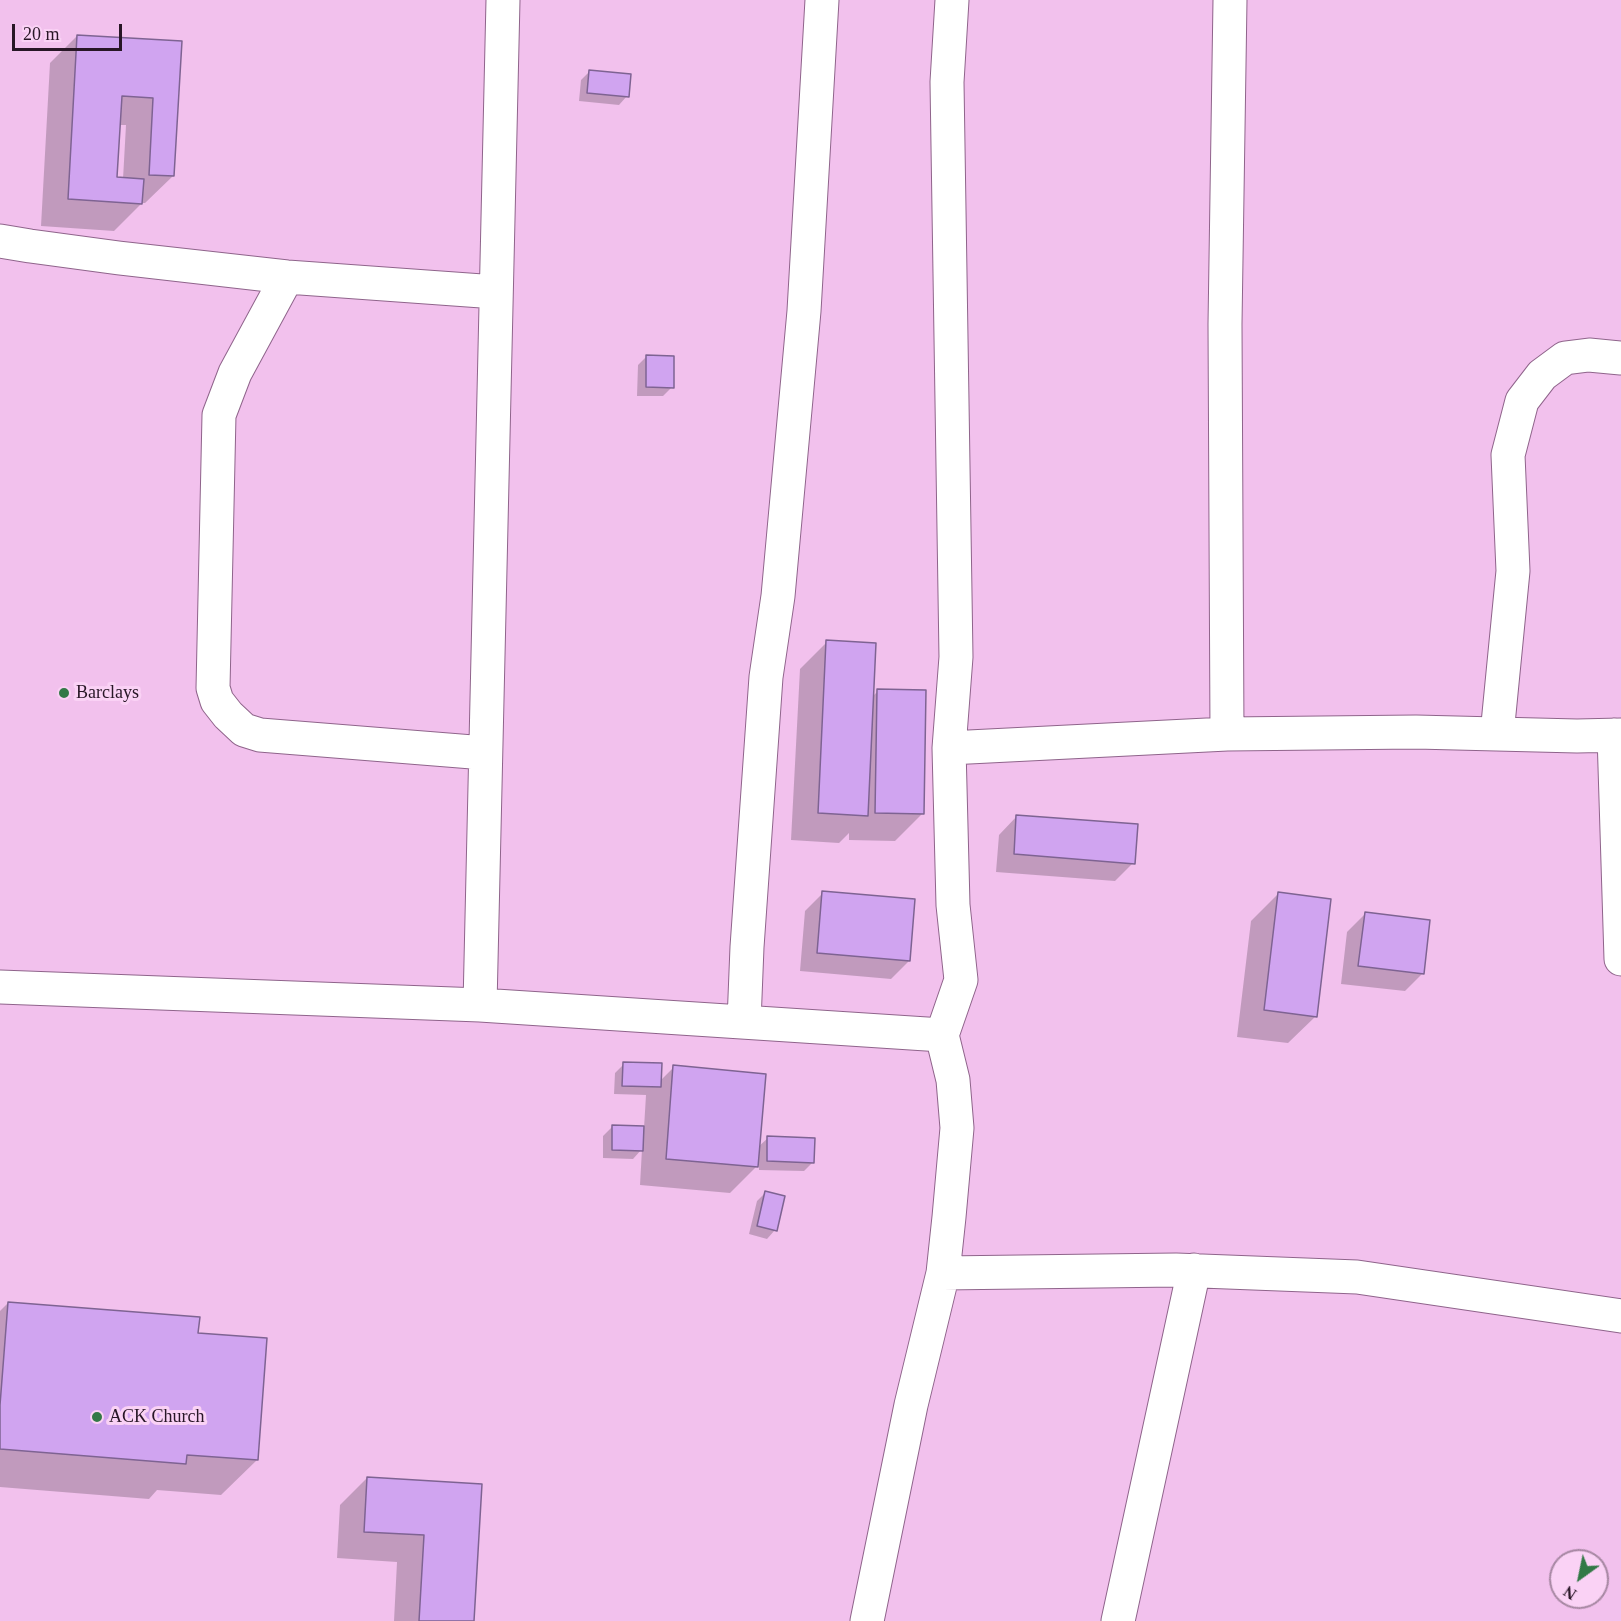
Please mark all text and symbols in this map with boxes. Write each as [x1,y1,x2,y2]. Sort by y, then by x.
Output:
scale bar [15,12,124,50]
text: 20 m [23,24,60,44]
place label: Barclays [76,682,139,704]
marker: Barclays [57,686,71,700]
place label: ACK Church [109,1406,204,1428]
marker: ACK Church [90,1410,104,1424]
north arrow [1549,1549,1609,1609]
text: N [1561,1583,1579,1603]

